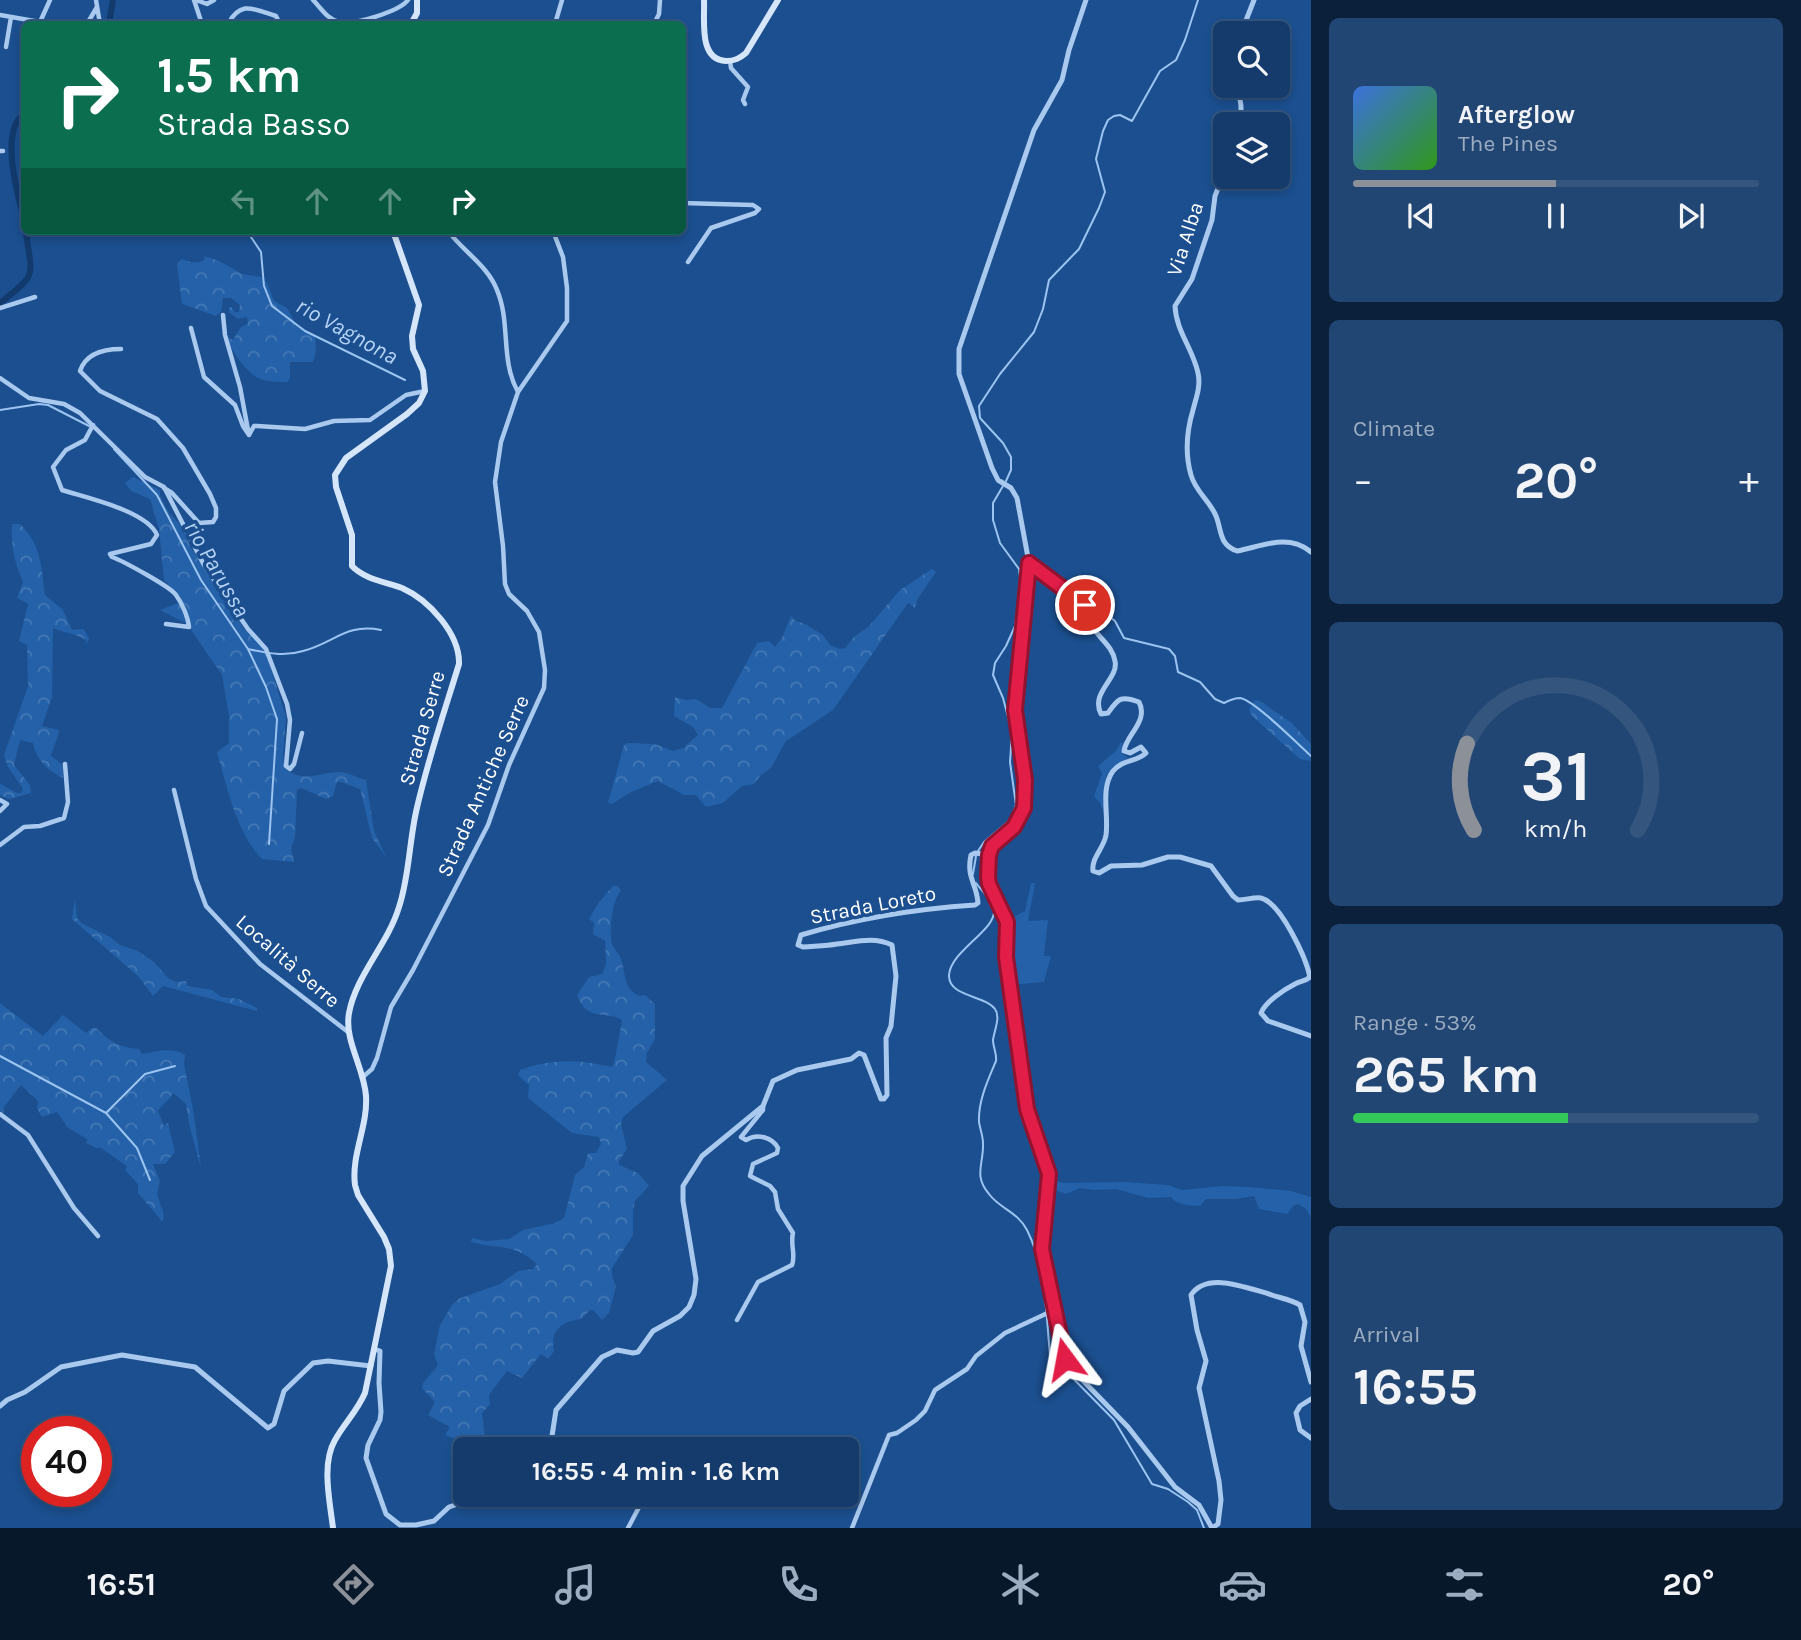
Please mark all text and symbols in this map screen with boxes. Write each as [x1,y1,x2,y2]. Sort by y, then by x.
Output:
map controls [1213,21,1290,189]
button: search [1213,21,1290,98]
text: 1.5 km [157,47,301,104]
icon: right [42,49,133,140]
text: Afterglow [1458,99,1575,130]
text: Strada Basso [157,106,350,143]
button: layers [1213,112,1290,189]
text: The Pines [1458,130,1558,157]
icon: left [225,182,263,220]
icon: ahead [298,182,336,220]
icon: ahead [371,182,409,220]
icon: right [444,182,482,220]
icon: previous [1402,197,1440,235]
icon: pause [1537,197,1575,235]
icon: next [1672,197,1710,235]
street label: Via Alba [1162,199,1208,279]
water label: rio Vagnona [291,292,403,370]
text: Climate [1353,415,1435,442]
text: 20° [1514,450,1598,511]
text: − [1353,458,1373,503]
text: + [1739,458,1759,503]
water label: rio Parussa [179,516,255,622]
pin [1055,575,1115,635]
icon: arrive [1066,586,1104,624]
street label: Strada Serre [394,668,450,788]
street label: Strada Antiche Serre [432,691,534,881]
text: 31 [1520,733,1592,818]
text: km/h [1524,814,1588,843]
street label: Strada Loreto [808,881,938,929]
street label: Località Serre [231,909,345,1013]
text: Range · 53% [1353,1009,1477,1036]
text: 265 km [1353,1044,1540,1105]
text: Arrival [1353,1321,1420,1348]
position arrow [1028,1322,1102,1396]
text: 16:55 [1353,1356,1478,1417]
speed limit sign: 40 [21,1416,112,1507]
text: 16:55 · 4 min · 1.6 km [532,1456,780,1487]
icon: directions [329,1560,378,1609]
icon: music [551,1560,600,1609]
icon: phone [774,1560,823,1609]
icon: climate [996,1560,1045,1609]
icon: car [1218,1560,1267,1609]
icon: filters [1440,1560,1489,1609]
text: 16:51 [87,1566,156,1603]
text: 20° [1662,1566,1714,1603]

